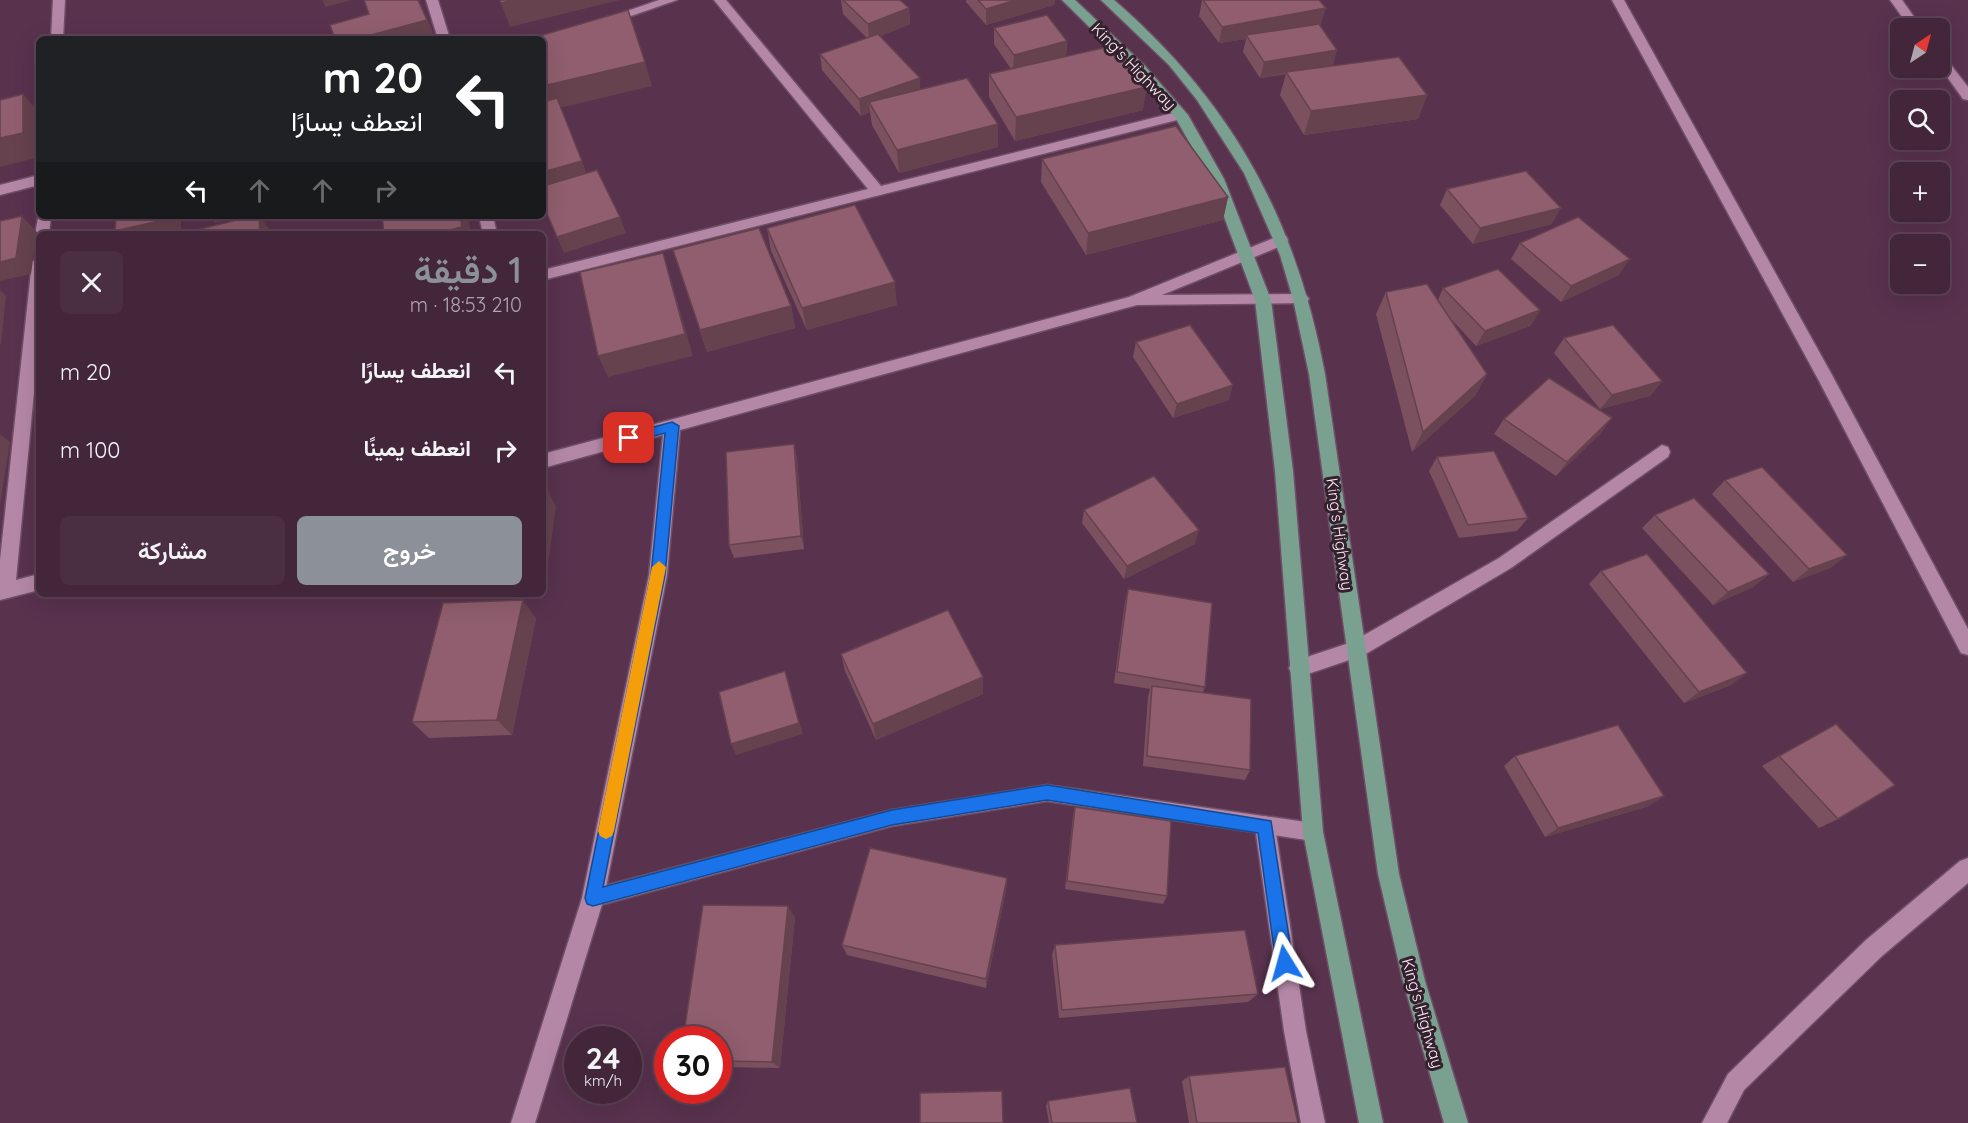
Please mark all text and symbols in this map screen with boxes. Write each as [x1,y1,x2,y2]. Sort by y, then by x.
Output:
street label: King's Highway [1087,18,1181,114]
north arrow [1890,18,1950,78]
map controls [1890,18,1950,294]
text: 20 m [323,51,423,104]
icon: left [444,60,522,138]
button: search [1890,90,1950,150]
text: انعطف يسارًا [291,104,423,138]
button: + [1890,162,1950,222]
icon: left [180,174,213,207]
icon: ahead [243,174,276,207]
icon: ahead [306,174,339,207]
icon: right [369,174,402,207]
button: − [1890,234,1950,294]
text: 1 دقيقة [414,247,522,292]
button: close [60,251,123,314]
text: 210 m · 18:53 [410,292,522,317]
text: انعطف يسارًا [361,356,471,384]
icon: left [489,356,522,389]
text: 20 m [60,358,111,386]
pin [603,412,654,463]
icon: arrive [612,421,645,454]
text: انعطف يمينًا [363,434,471,462]
icon: right [489,434,522,467]
text: 100 m [60,436,120,464]
street label: King's Highway [1322,477,1358,591]
button: مشاركة [60,516,285,585]
button: خروج [297,516,522,585]
position arrow [1253,931,1317,995]
street label: King's Highway [1398,956,1448,1070]
speed limit sign: 30 [654,1026,732,1104]
text: 24 [586,1039,620,1077]
text: km/h [584,1071,622,1090]

